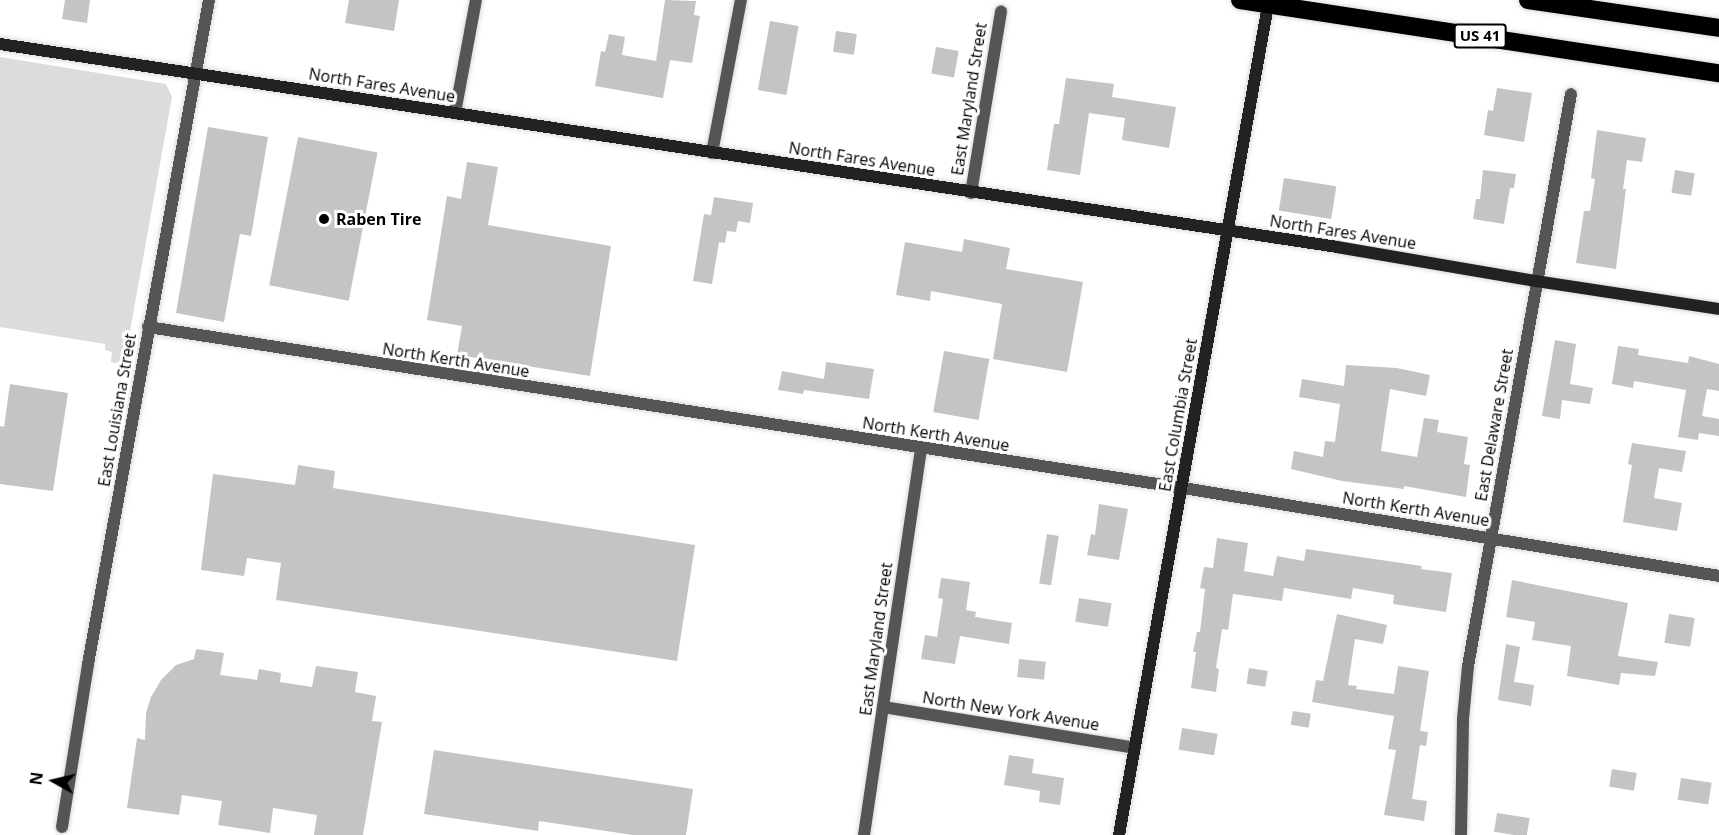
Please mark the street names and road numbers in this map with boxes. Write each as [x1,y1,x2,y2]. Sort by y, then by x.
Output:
street label: East Maryland Street [947,21,991,177]
road number: US 41 [1453,24,1507,48]
street label: North Fares Avenue [307,64,457,106]
street label: North Fares Avenue [787,138,937,180]
street label: North Fares Avenue [1268,211,1418,253]
street label: East Louisiana Street [94,332,140,488]
street label: East Columbia Street [1155,337,1201,493]
street label: North Kerth Avenue [381,339,531,381]
street label: East Delaware Street [1471,347,1517,503]
street label: North Kerth Avenue [861,413,1011,455]
street label: North Kerth Avenue [1341,488,1491,530]
street label: East Maryland Street [856,561,896,717]
street label: North New York Avenue [921,688,1101,734]

